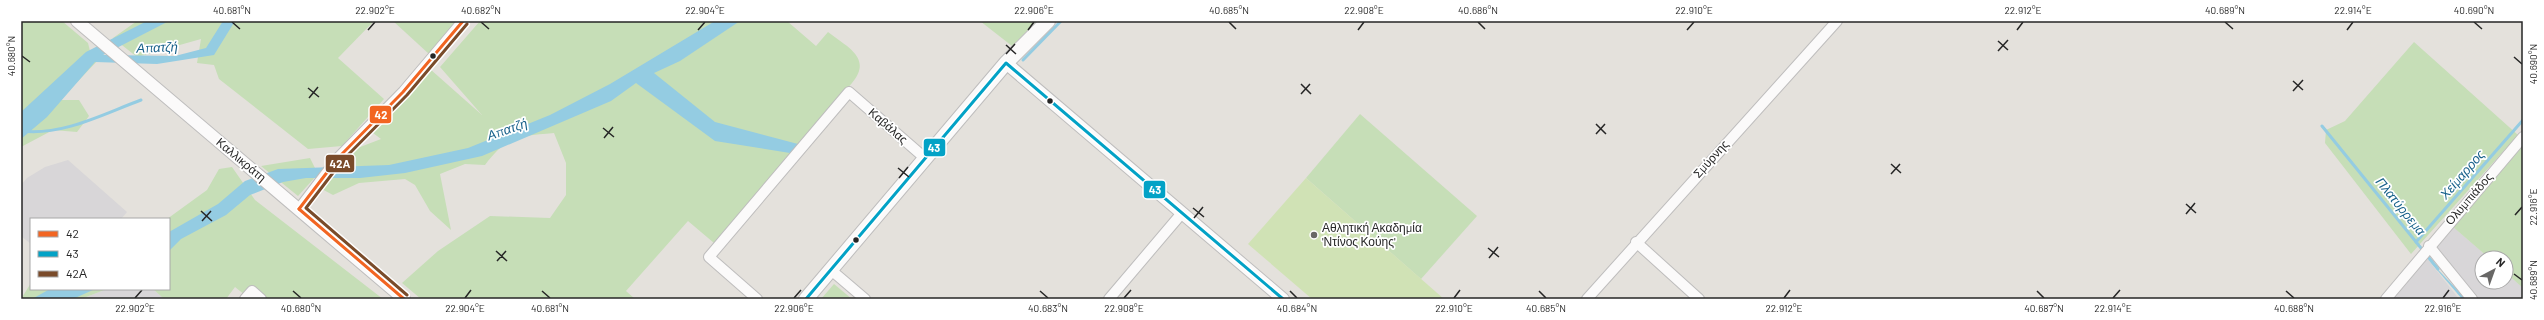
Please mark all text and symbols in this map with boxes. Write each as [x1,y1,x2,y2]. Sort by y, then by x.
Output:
text: 40.681°N [213,4,251,16]
text: 22.902°E [355,4,395,16]
text: 40.682°N [461,4,501,16]
text: 22.904°E [685,4,725,16]
text: 22.906°E [1014,4,1054,16]
text: 40.685°N [1209,4,1249,16]
text: 22.908°E [1344,4,1384,16]
text: 40.686°N [1458,4,1498,16]
text: 22.910°E [1675,4,1713,16]
text: 22.912°E [2004,4,2042,16]
text: 40.689°N [2205,4,2245,16]
text: 22.914°E [2334,4,2372,16]
text: 40.690°N [2454,4,2494,16]
text: 40.680°N [5,36,17,76]
water label: Απατζή [135,38,178,56]
text: 40.690°N [2527,44,2539,84]
unlabelled marker [428,51,438,61]
unlabelled marker [1045,96,1055,106]
street label: Καβάλας [866,104,911,147]
line badge: 42 [369,105,392,124]
text: 42 [375,108,387,121]
water label: Απατζή [484,115,529,144]
street label: Καλλικράτη [213,134,269,185]
street label: Σμύρνης [1690,136,1732,181]
line badge: 43 [923,138,946,157]
text: 43 [928,141,940,154]
water label: Χείμαρρος [2436,146,2488,203]
line badge: 42Α [325,154,355,173]
text: 42Α [330,157,350,170]
street label: Ολυμπιάδος [2442,169,2496,228]
water label: Πλατύρρεμα [2373,174,2430,239]
line badge: 43 [1143,180,1166,199]
text: 43 [1149,183,1161,196]
text: 22.916°E [2527,188,2539,226]
legend [30,218,170,290]
place label: Αθλητική Ακαδημία 'Ντίνος Κούης' [1322,220,1422,249]
text: 42 [66,226,79,240]
marker: Αθλητική Ακαδημία 'Ντίνος Κούης' [1309,230,1319,240]
unlabelled marker [851,235,861,245]
text: 43 [66,246,79,260]
north arrow [2474,250,2514,290]
text: N [2494,255,2508,269]
text: 40.689°N [2527,260,2539,300]
text: 42Α [66,266,87,280]
text: 22.902°E [115,302,155,314]
text: 40.680°N [281,302,321,314]
text: 22.904°E [445,302,485,314]
text: 40.681°N [531,302,569,314]
text: 22.906°E [774,302,814,314]
text: 40.683°N [1028,302,1068,314]
text: 22.908°E [1104,302,1144,314]
text: 40.684°N [1277,302,1317,314]
text: 22.910°E [1435,302,1473,314]
text: 40.685°N [1526,302,1566,314]
text: 22.912°E [1765,302,1803,314]
text: 40.687°N [2024,302,2064,314]
text: 22.914°E [2094,302,2132,314]
text: 40.688°N [2274,302,2314,314]
text: 22.916°E [2424,302,2462,314]

